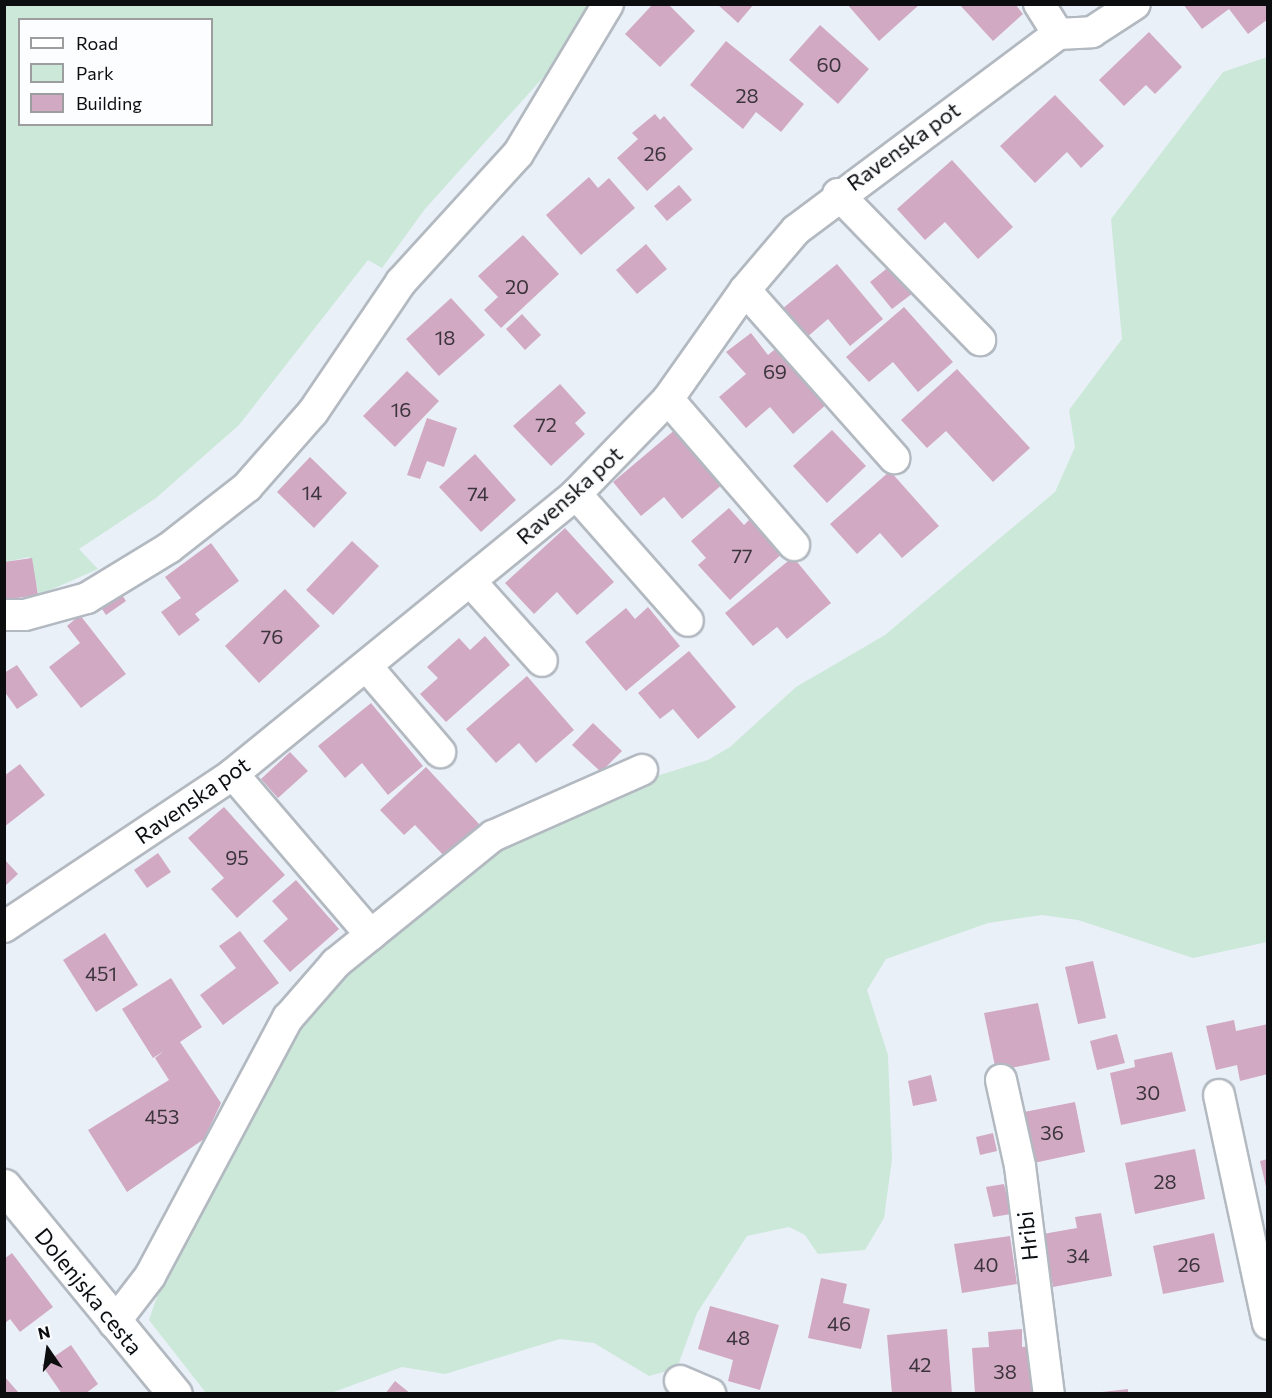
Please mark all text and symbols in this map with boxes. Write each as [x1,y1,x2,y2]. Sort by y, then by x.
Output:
legend [18,18,213,126]
text: Road [76,32,118,54]
house number: 60 [816,52,842,76]
text: Park [76,62,114,84]
house number: 28 [735,83,759,107]
text: Building [76,92,142,114]
street label: Ravenska pot [841,96,965,196]
house number: 26 [643,141,667,165]
house number: 20 [505,274,529,298]
house number: 18 [435,325,455,349]
house number: 69 [763,359,787,383]
house number: 16 [391,397,411,421]
house number: 72 [535,412,557,436]
street label: Ravenska pot [510,440,628,550]
house number: 14 [302,480,322,504]
house number: 74 [467,481,489,505]
house number: 77 [731,543,753,567]
house number: 76 [261,624,283,648]
street label: Ravenska pot [130,751,254,849]
house number: 95 [225,845,249,869]
house number: 451 [85,961,117,985]
house number: 30 [1136,1080,1160,1104]
house number: 453 [145,1104,179,1128]
house number: 36 [1040,1120,1064,1144]
house number: 28 [1153,1169,1177,1193]
street label: Hribi [1011,1210,1043,1262]
street label: Dolenjska cesta [30,1222,148,1360]
house number: 34 [1066,1243,1090,1267]
house number: 40 [973,1252,999,1276]
house number: 26 [1177,1252,1201,1276]
house number: 46 [827,1311,851,1335]
north arrow [18,1320,78,1380]
text: N [36,1321,52,1343]
house number: 48 [726,1325,750,1349]
house number: 42 [909,1352,931,1376]
house number: 38 [993,1359,1017,1383]

